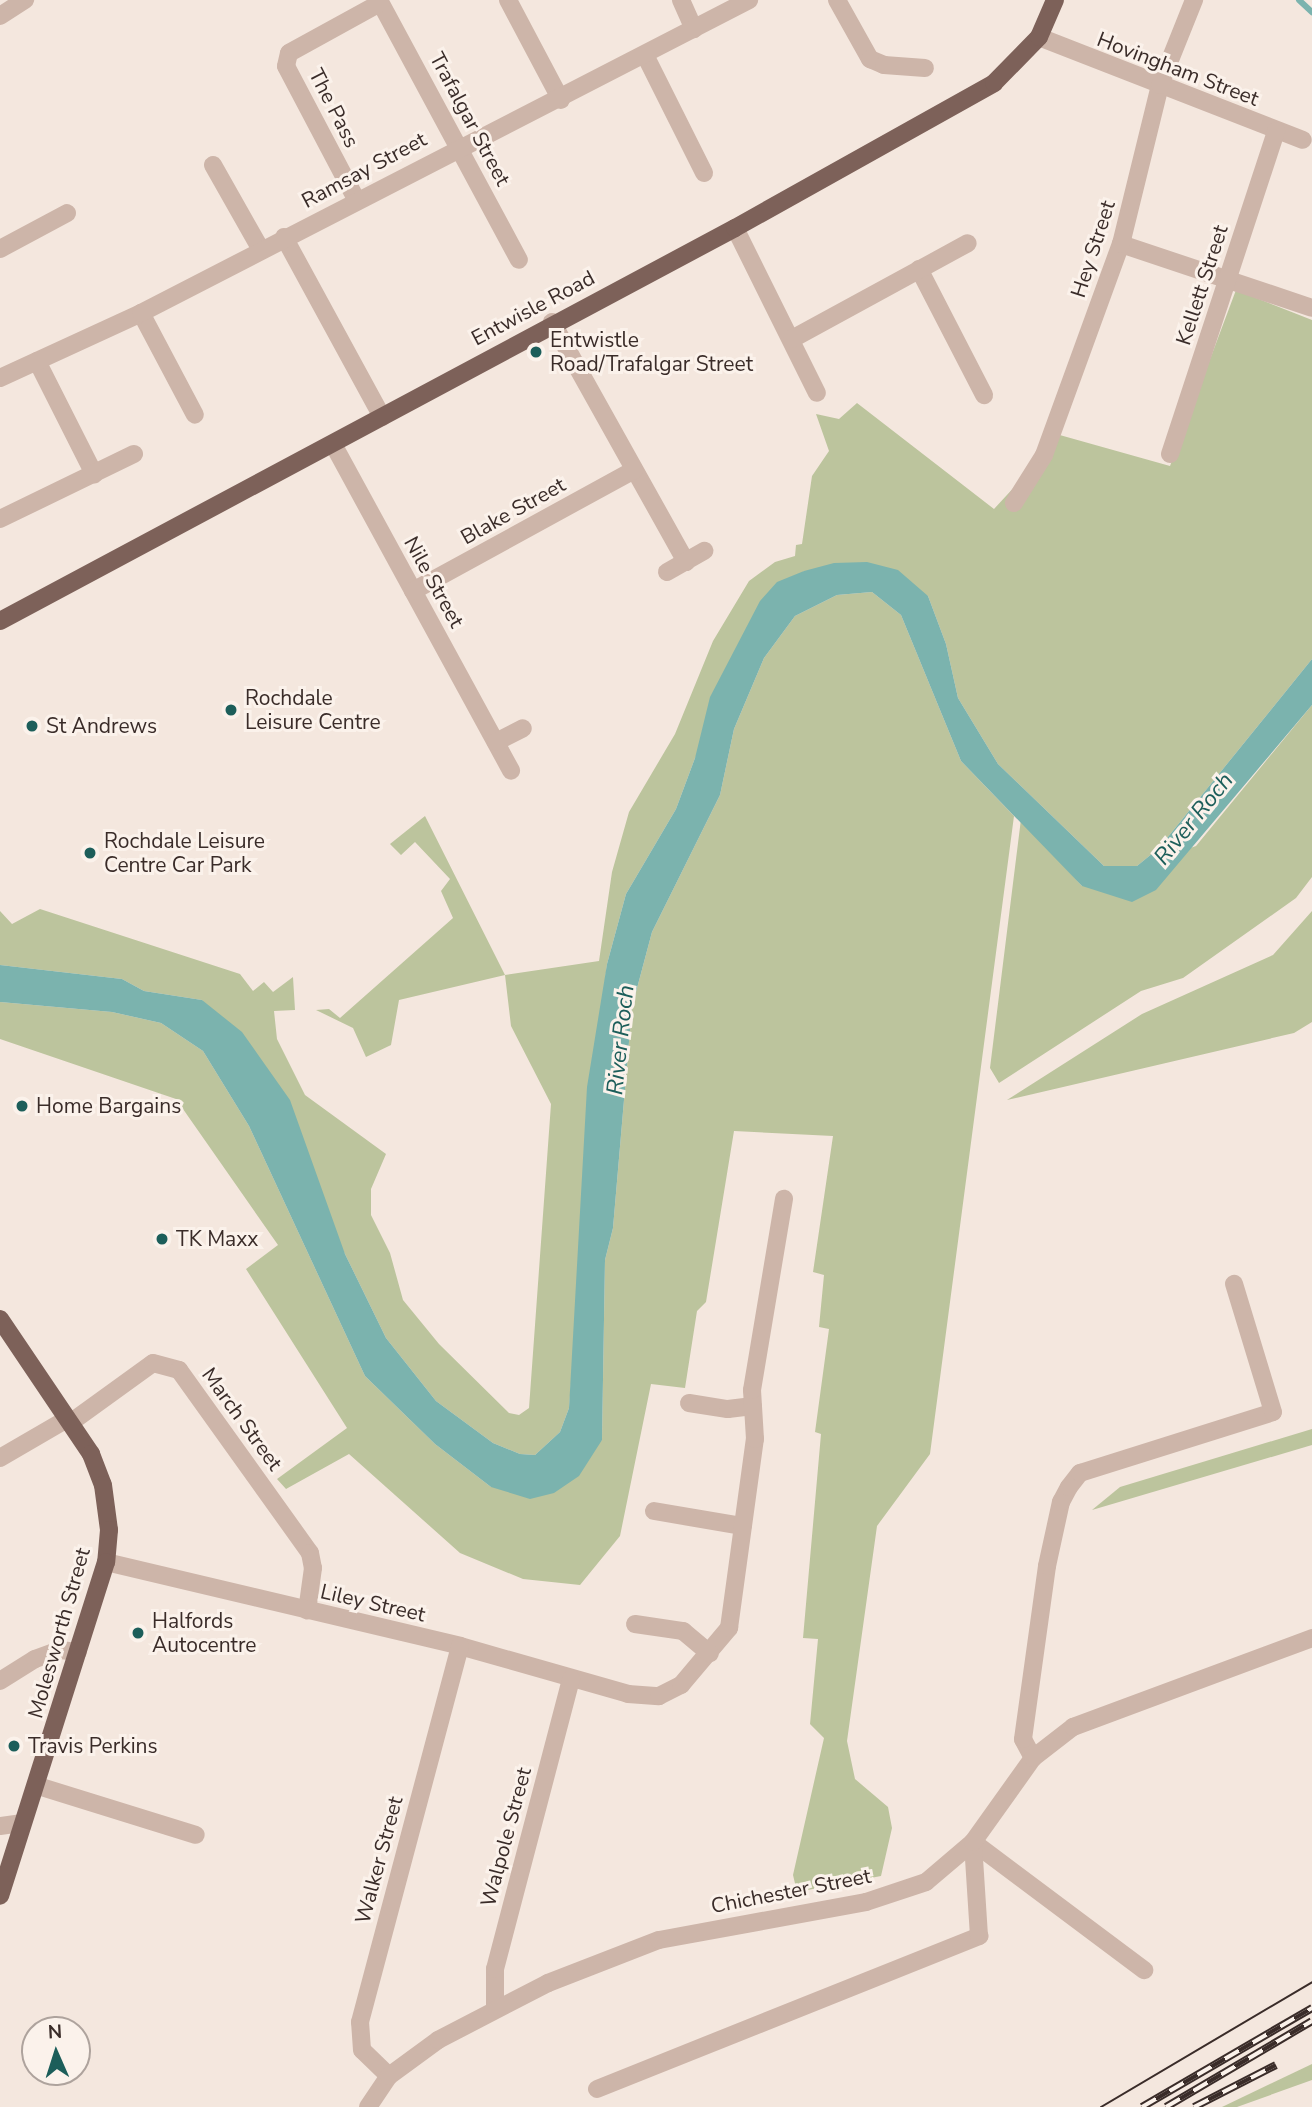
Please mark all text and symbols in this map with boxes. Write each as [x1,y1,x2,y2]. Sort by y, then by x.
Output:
street label: Hovingham Street [1094,27,1262,111]
street label: Trafalgar Street [424,48,516,190]
street label: The Pass [303,64,365,152]
street label: Ramsay Street [297,127,431,213]
street label: Hey Street [1065,197,1121,301]
street label: Kellett Street [1171,222,1233,348]
street label: Entwisle Road [467,265,599,351]
place label: Entwistle Road/Trafalgar Street [550,327,753,377]
marker: Entwistle Road/Trafalgar Street [528,344,544,360]
street label: Blake Street [456,472,570,550]
street label: Nile Street [399,532,469,632]
place label: Rochdale Leisure Centre [245,685,381,735]
marker: Rochdale Leisure Centre [223,702,239,718]
place label: St Andrews [46,713,157,739]
marker: St Andrews [24,718,40,734]
water label: River Roch [1149,767,1239,871]
place label: Rochdale Leisure Centre Car Park [104,828,265,878]
marker: Rochdale Leisure Centre Car Park [82,845,98,861]
water label: River Roch [602,984,640,1096]
place label: Home Bargains [36,1093,181,1119]
marker: Home Bargains [14,1098,30,1114]
place label: TK Maxx [176,1226,258,1252]
marker: TK Maxx [154,1231,170,1247]
street label: March Street [196,1363,288,1475]
street label: Molesworth Street [23,1545,95,1721]
street label: Liley Street [318,1579,428,1627]
place label: Halfords Autocentre [152,1608,257,1658]
marker: Halfords Autocentre [130,1625,146,1641]
place label: Travis Perkins [28,1733,158,1759]
marker: Travis Perkins [6,1738,22,1754]
street label: Walpole Street [475,1765,537,1909]
street label: Walker Street [350,1794,408,1926]
street label: Chichester Street [709,1863,873,1919]
north arrow [21,2016,91,2086]
text: N [47,2019,63,2045]

